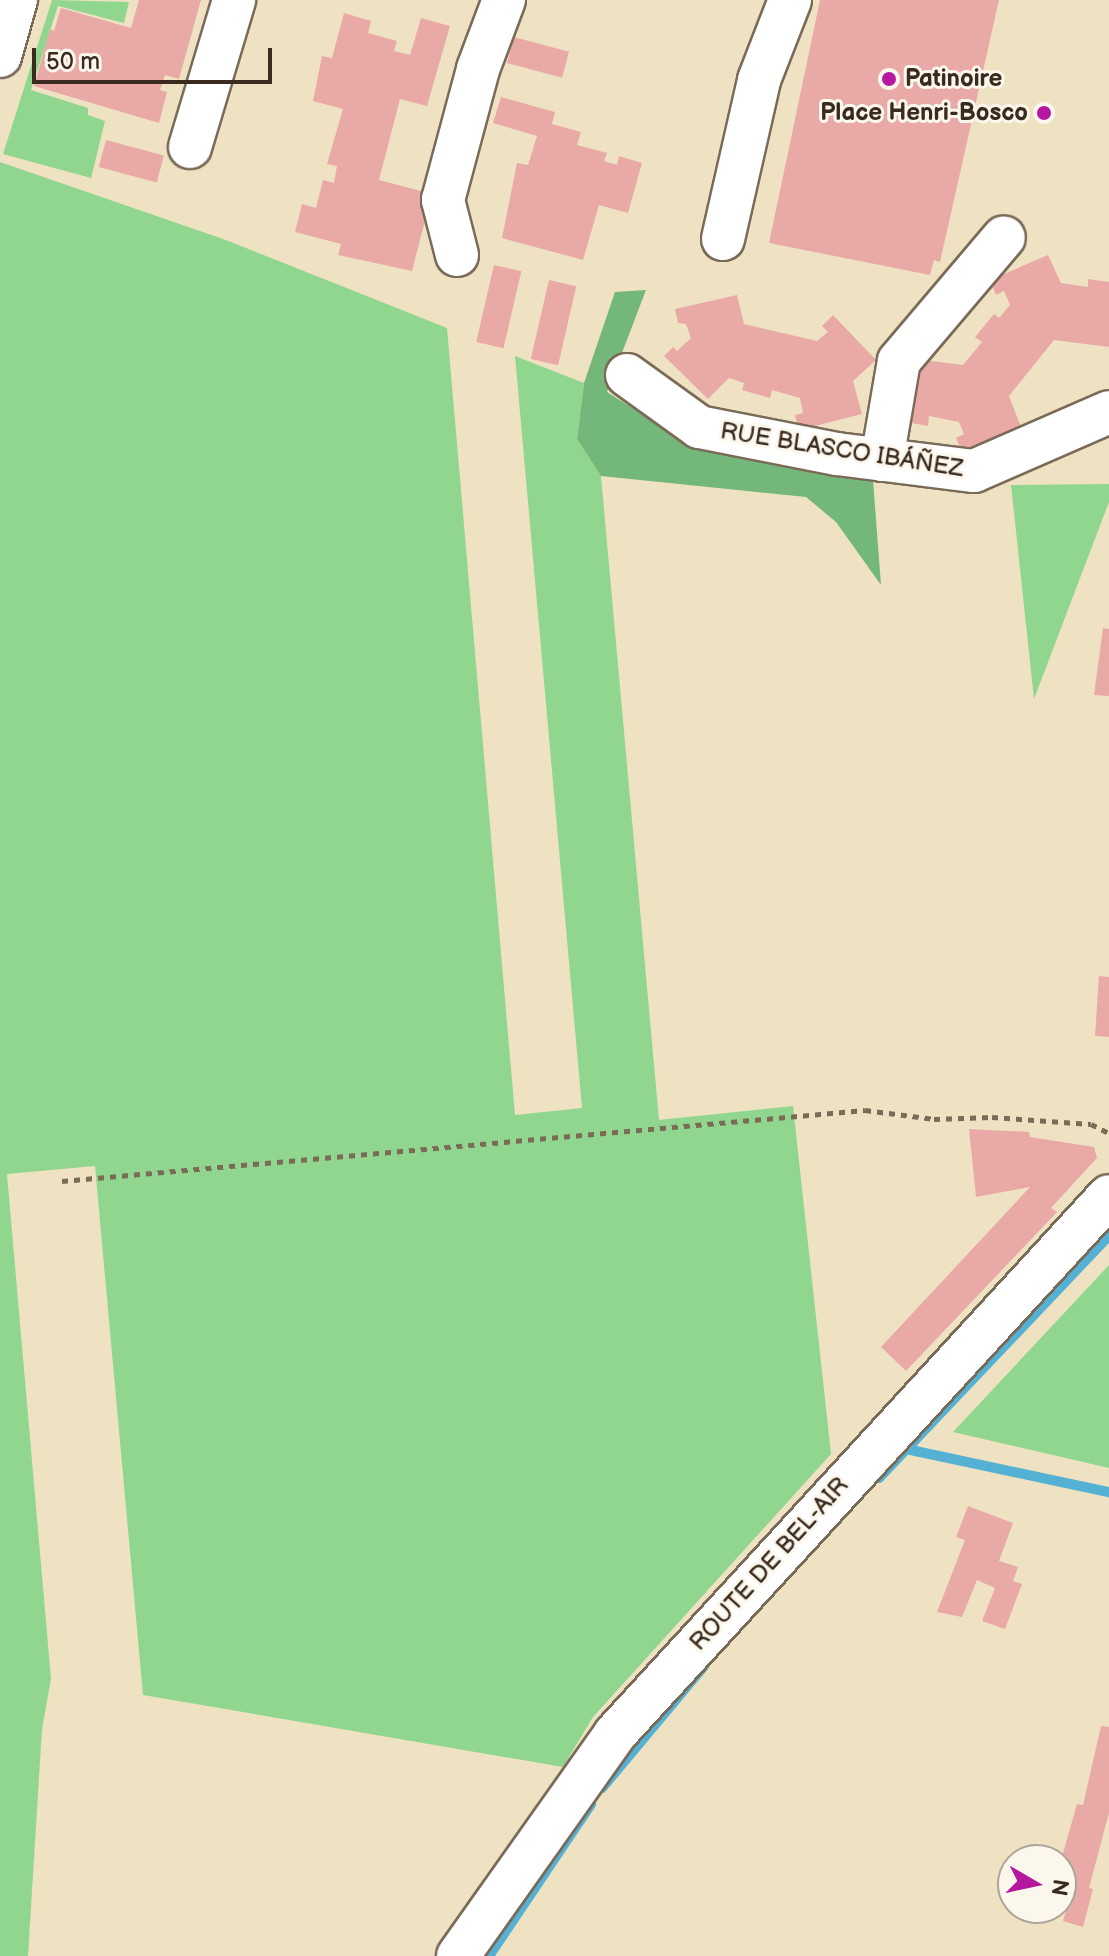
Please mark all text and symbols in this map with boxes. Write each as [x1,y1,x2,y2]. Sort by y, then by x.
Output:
scale bar [36,32,276,82]
text: 50 m [46,47,100,76]
place label: Patinoire [905,65,1002,93]
marker: Patinoire [880,70,898,88]
place label: Place Henri-Bosco [820,99,1028,127]
marker: Place Henri-Bosco [1035,104,1053,122]
street label: RUE BLASCO IBÁÑEZ [718,417,966,483]
street label: ROUTE DE BEL-AIR [684,1471,854,1657]
north arrow [997,1844,1077,1924]
text: N [1045,1877,1074,1898]

